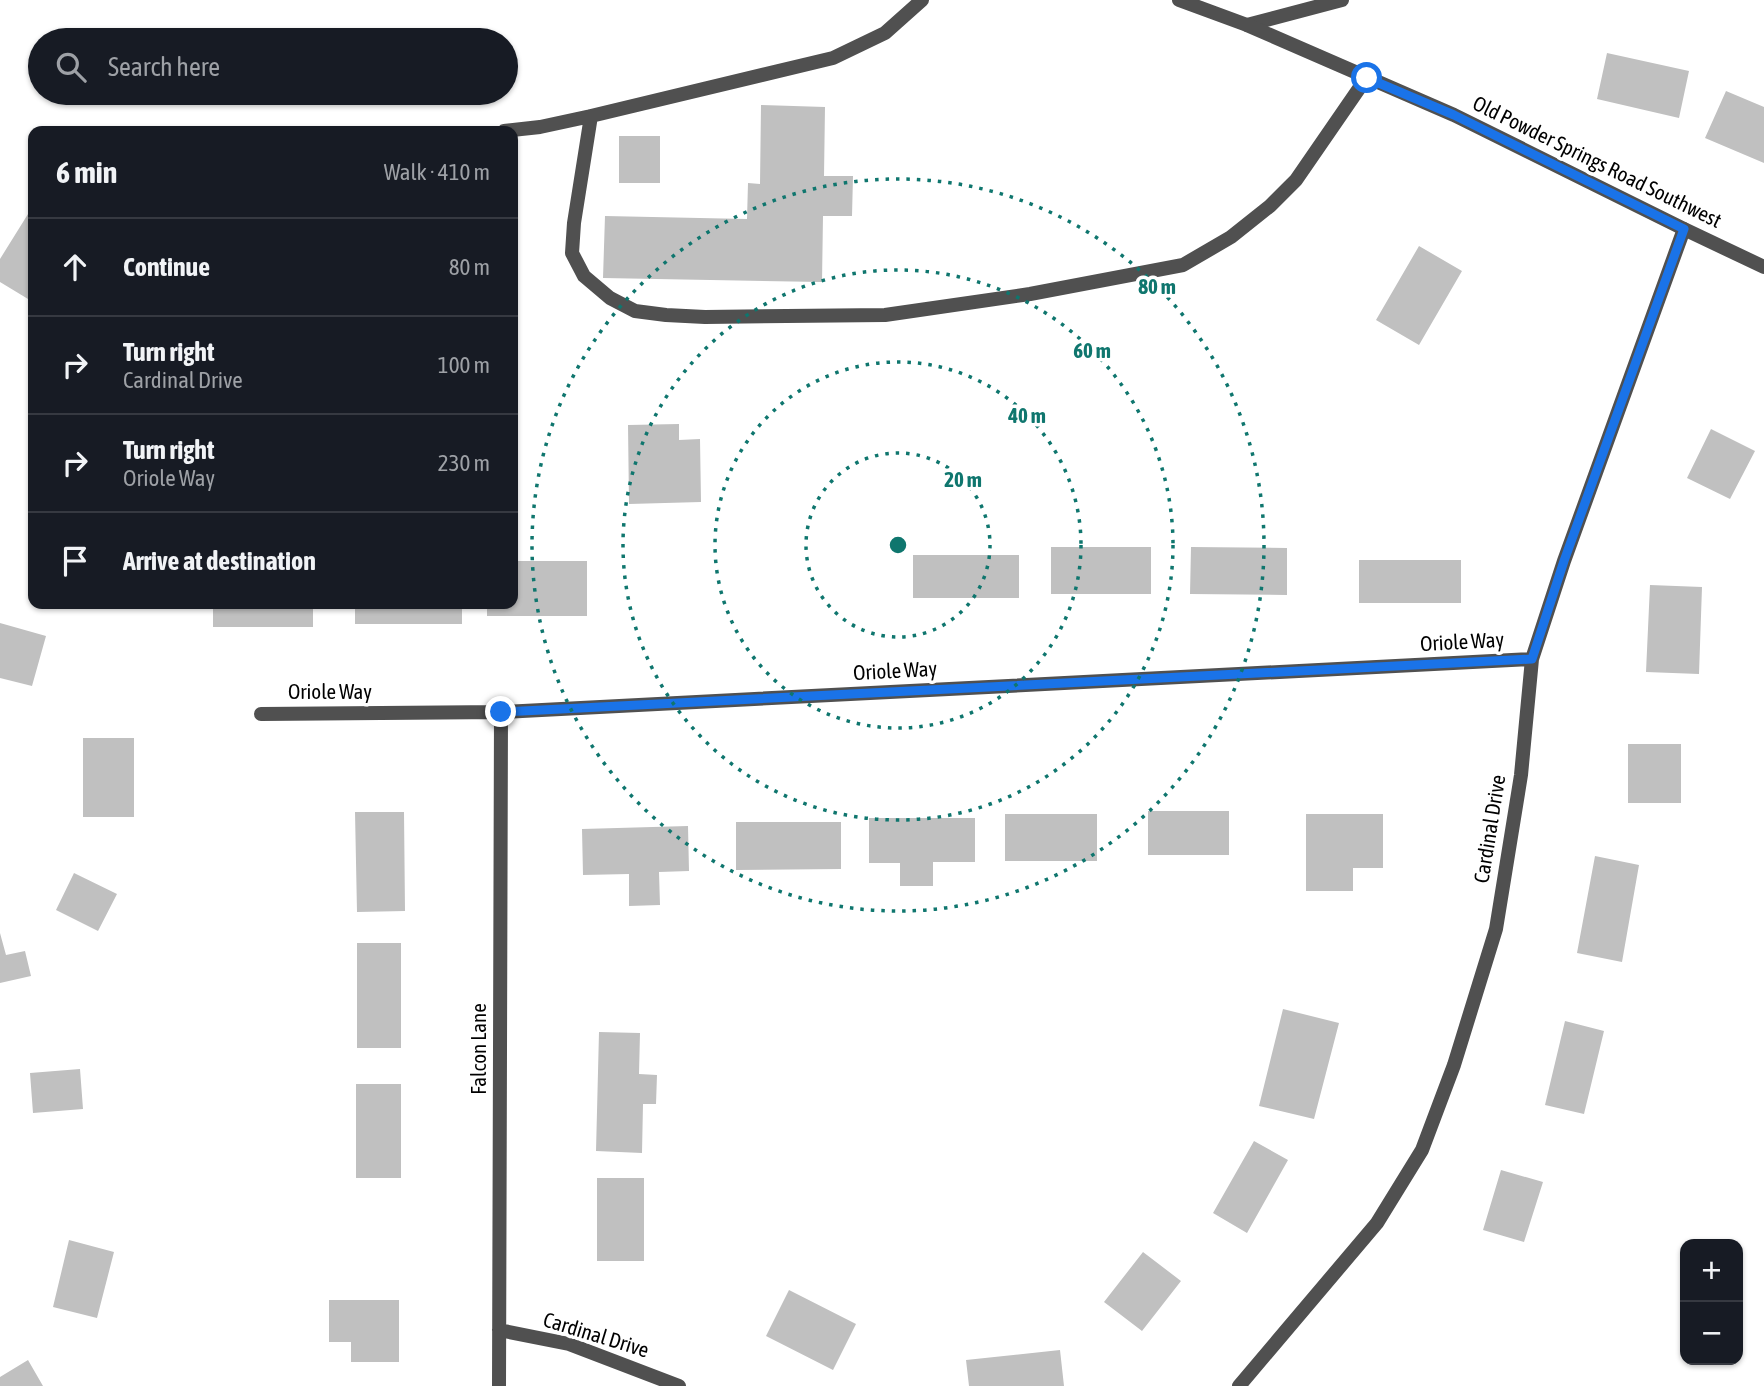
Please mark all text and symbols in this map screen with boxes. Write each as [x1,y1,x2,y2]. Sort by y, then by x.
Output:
search box [28,28,518,105]
icon: search [52,48,90,86]
text: Search here [108,52,220,82]
route start [1351,62,1382,93]
street label: Old Powder Springs Road Southwest [1469,90,1726,232]
text: 6 min [56,155,117,189]
text: Walk · 410 m [384,159,490,185]
icon: ahead [56,248,94,286]
text: Continue [123,252,210,282]
text: 80 m [449,254,490,280]
text: 80 m [1138,274,1176,298]
text: Turn right [123,337,214,367]
text: 60 m [1073,338,1111,362]
icon: right [56,346,94,384]
text: 100 m [438,352,490,378]
text: Cardinal Drive [123,367,243,393]
text: 40 m [1007,403,1046,427]
text: Turn right [123,435,214,465]
icon: right [56,444,94,482]
text: 230 m [438,450,490,476]
text: Oriole Way [123,465,215,491]
text: 20 m [944,467,982,491]
centre of rings [886,533,910,557]
icon: arrive [56,542,94,580]
text: Arrive at destination [123,546,316,576]
street label: Oriole Way [1419,627,1505,655]
street label: Oriole Way [852,656,938,684]
street label: Oriole Way [288,679,372,703]
route end [485,696,516,727]
street label: Cardinal Drive [1469,773,1509,885]
street label: Falcon Lane [466,1003,490,1095]
map controls [1680,1239,1743,1365]
button: + [1680,1239,1743,1302]
button: − [1680,1302,1743,1365]
street label: Cardinal Drive [540,1307,652,1362]

